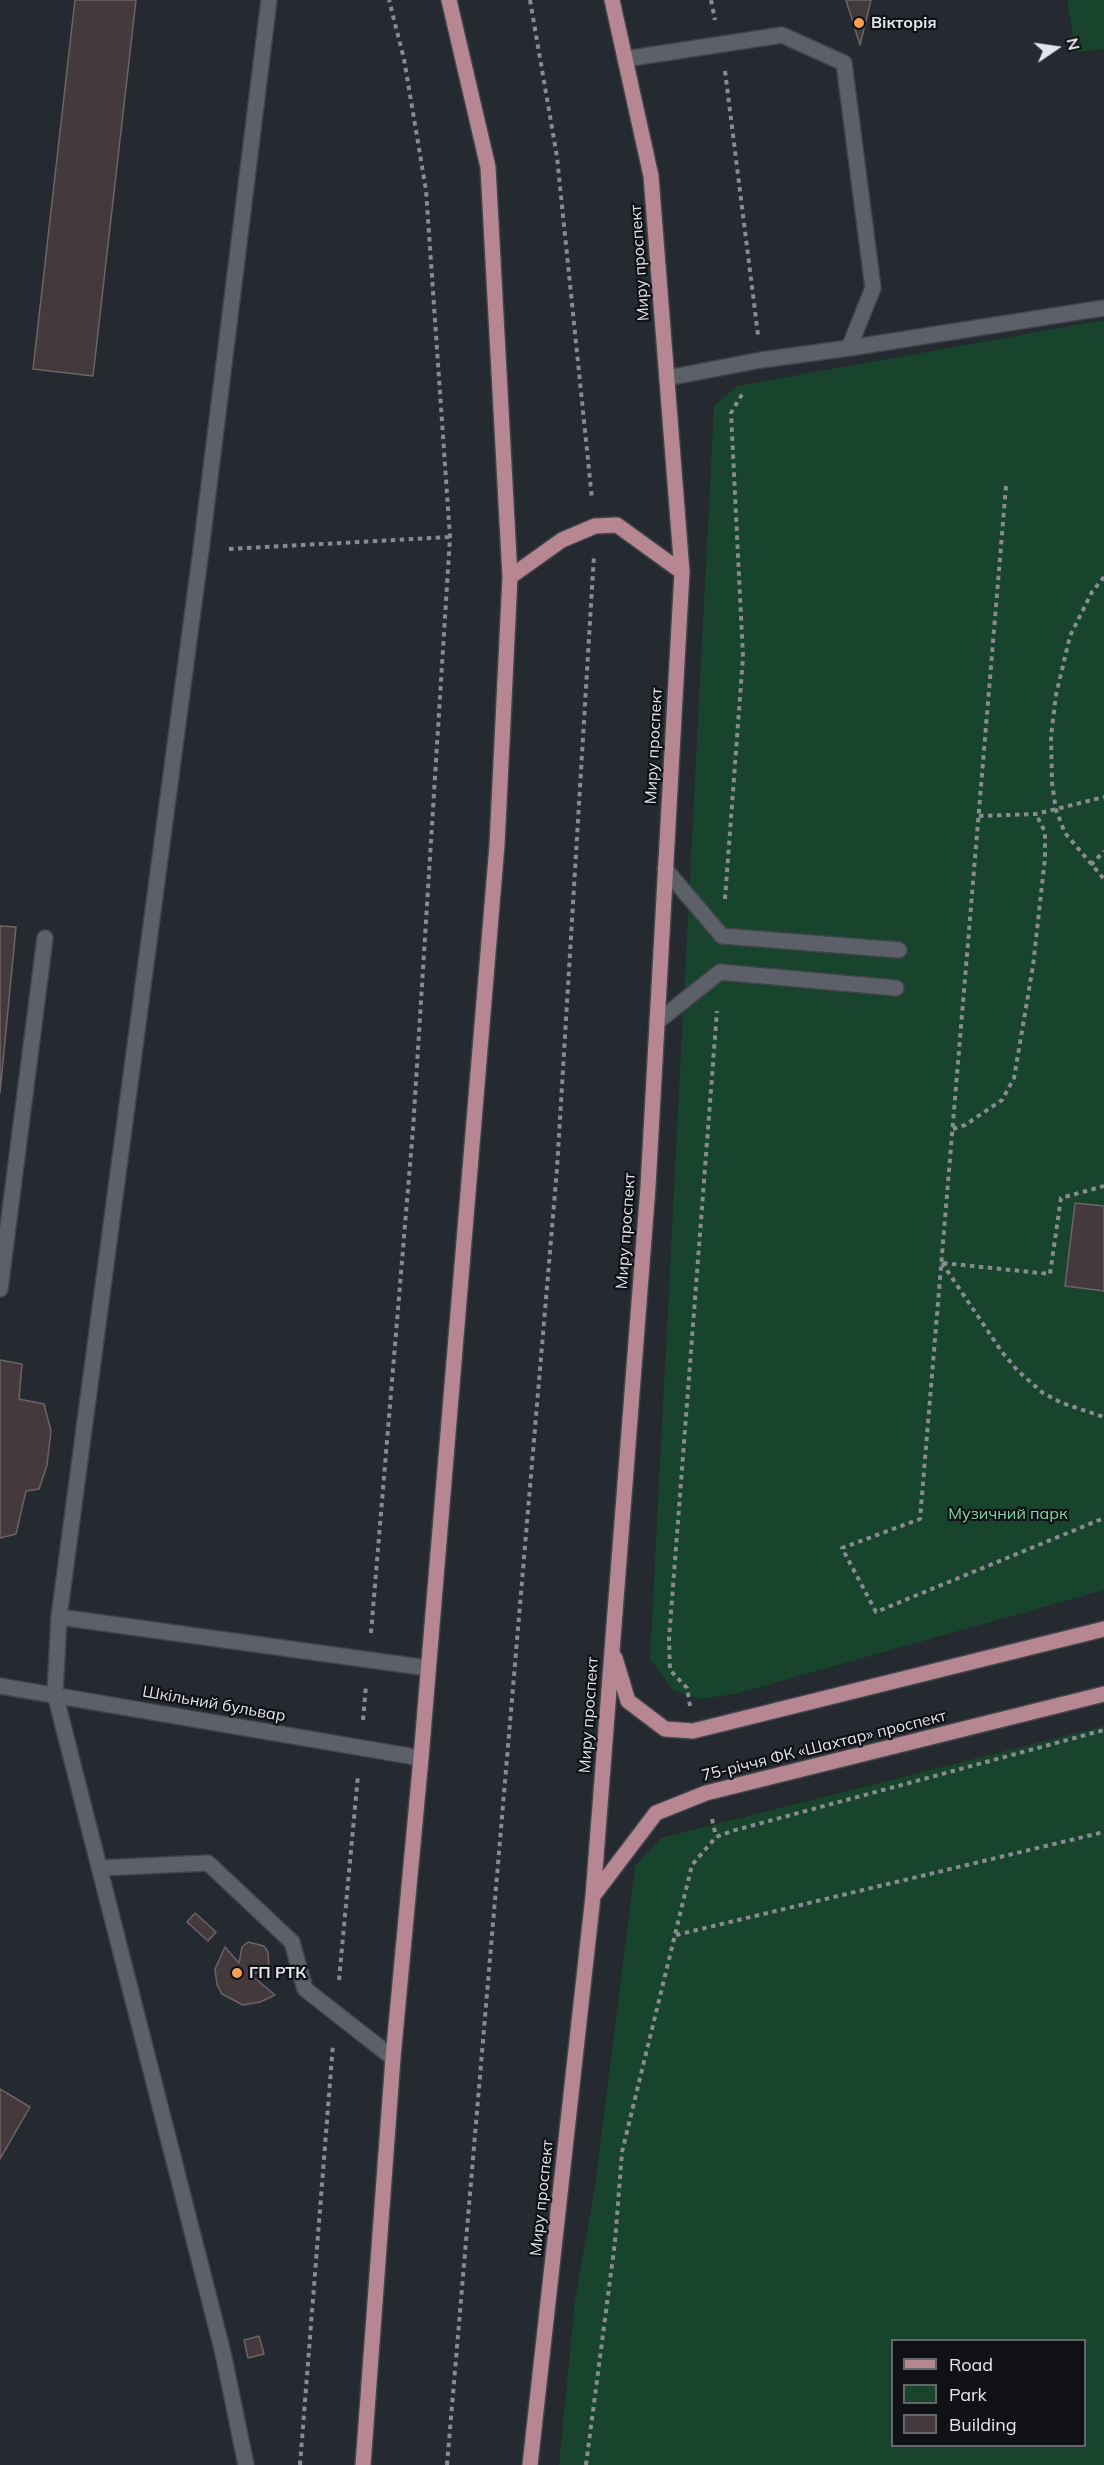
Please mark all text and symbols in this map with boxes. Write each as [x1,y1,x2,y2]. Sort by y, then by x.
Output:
place label: Вікторія [871,13,937,33]
marker: Вікторія [852,16,866,30]
north arrow [1026,18,1086,78]
text: N [1062,36,1085,52]
street label: Миру проспект [626,204,654,322]
street label: Миру проспект [641,687,667,805]
street label: Миру проспект [612,1172,640,1290]
park label: Музичний парк [948,1504,1068,1524]
street label: Миру проспект [575,1656,603,1774]
street label: Шкільний бульвар [141,1682,287,1726]
street label: 75-річчя ФК «Шахтар» проспект [700,1706,948,1786]
place label: ГП РТК [249,1963,306,1983]
marker: ГП РТК [230,1966,244,1980]
street label: Миру проспект [526,2139,558,2257]
legend [891,2339,1086,2447]
text: Road [949,2353,993,2376]
text: Park [949,2383,987,2406]
text: Building [949,2413,1017,2436]

